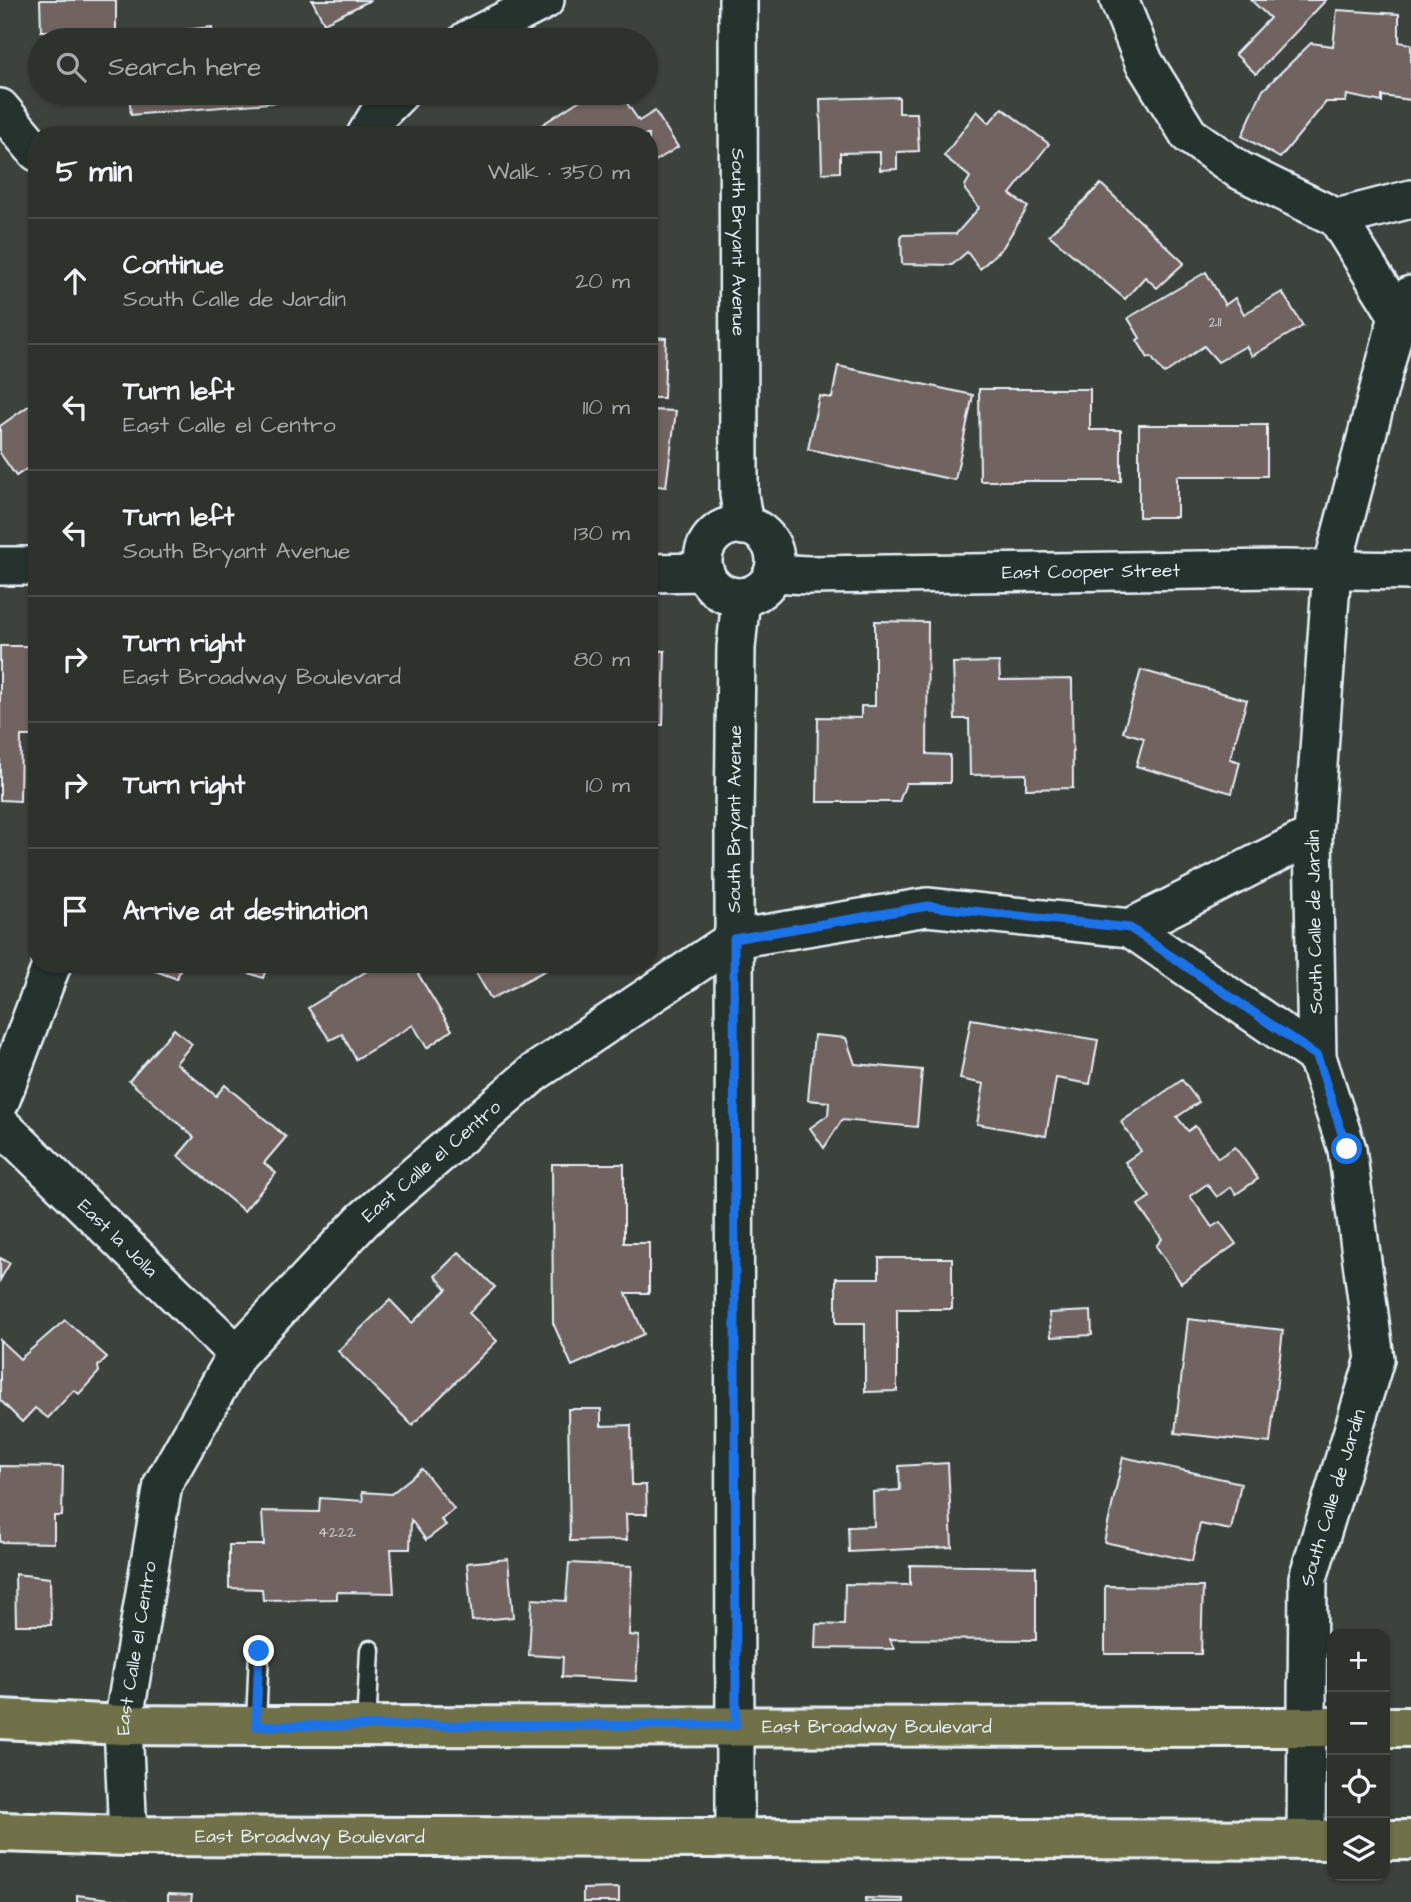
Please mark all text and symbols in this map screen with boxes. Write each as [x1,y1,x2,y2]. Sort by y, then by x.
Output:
search box [28,28,658,105]
icon: search [52,48,90,86]
text: Search here [108,49,261,85]
street label: South Bryant Avenue [724,148,752,336]
text: 5 min [56,151,132,193]
text: Walk · 350 m [488,156,630,188]
text: Continue [123,247,224,283]
icon: ahead [56,262,94,300]
text: 20 m [575,265,630,297]
text: South Calle de Jardin [123,283,346,315]
house number: 211 [1208,311,1222,333]
text: Turn left [123,373,234,409]
icon: left [56,388,94,426]
text: 110 m [582,391,630,423]
text: East Calle el Centro [123,409,336,441]
text: Turn left [123,499,234,535]
icon: left [56,514,94,552]
text: 130 m [574,517,630,549]
text: South Bryant Avenue [123,535,350,567]
street label: East Cooper Street [1002,557,1180,586]
text: Turn right [123,625,245,661]
icon: right [56,640,94,678]
text: 80 m [573,643,630,675]
text: East Broadway Boulevard [123,661,401,693]
street label: South Bryant Avenue [720,725,749,913]
icon: right [56,766,94,804]
text: Turn right [123,767,245,803]
text: 10 m [585,769,630,801]
street label: South Calle de Jardin [1300,830,1330,1014]
icon: arrive [56,892,94,930]
text: Arrive at destination [123,893,368,929]
street label: East Calle el Centro [356,1093,507,1229]
route start [1331,1133,1362,1164]
street label: East la Jolla [72,1193,164,1284]
street label: South Calle de Jardin [1294,1406,1372,1586]
house number: 4222 [318,1521,356,1543]
street label: East Calle el Centro [109,1559,164,1736]
map controls [1327,1629,1390,1881]
button: + [1327,1629,1390,1692]
route end [243,1635,274,1666]
button: − [1327,1692,1390,1755]
street label: East Broadway Boulevard [762,1713,992,1741]
button: locate [1327,1755,1390,1818]
button: layers [1327,1818,1390,1881]
street label: East Broadway Boulevard [195,1823,425,1851]

